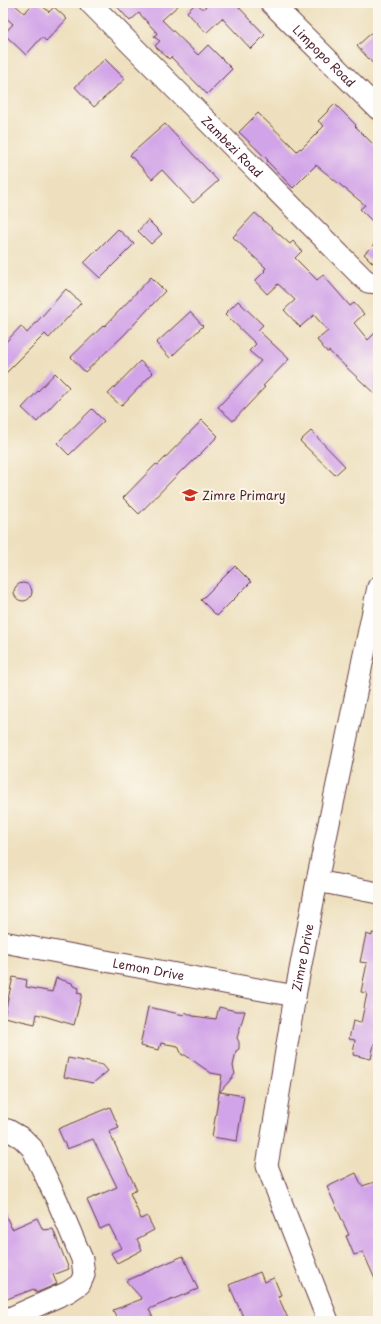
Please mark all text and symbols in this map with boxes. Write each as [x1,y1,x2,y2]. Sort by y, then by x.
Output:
street label: Limpopo Road [289,21,360,91]
street label: Zambezi Road [198,111,267,181]
school or university icon: Zimre Primary [181,486,199,504]
place label: Zimre Primary [202,486,286,504]
street label: Zimre Drive [287,922,318,993]
street label: Lemon Drive [111,953,186,984]

